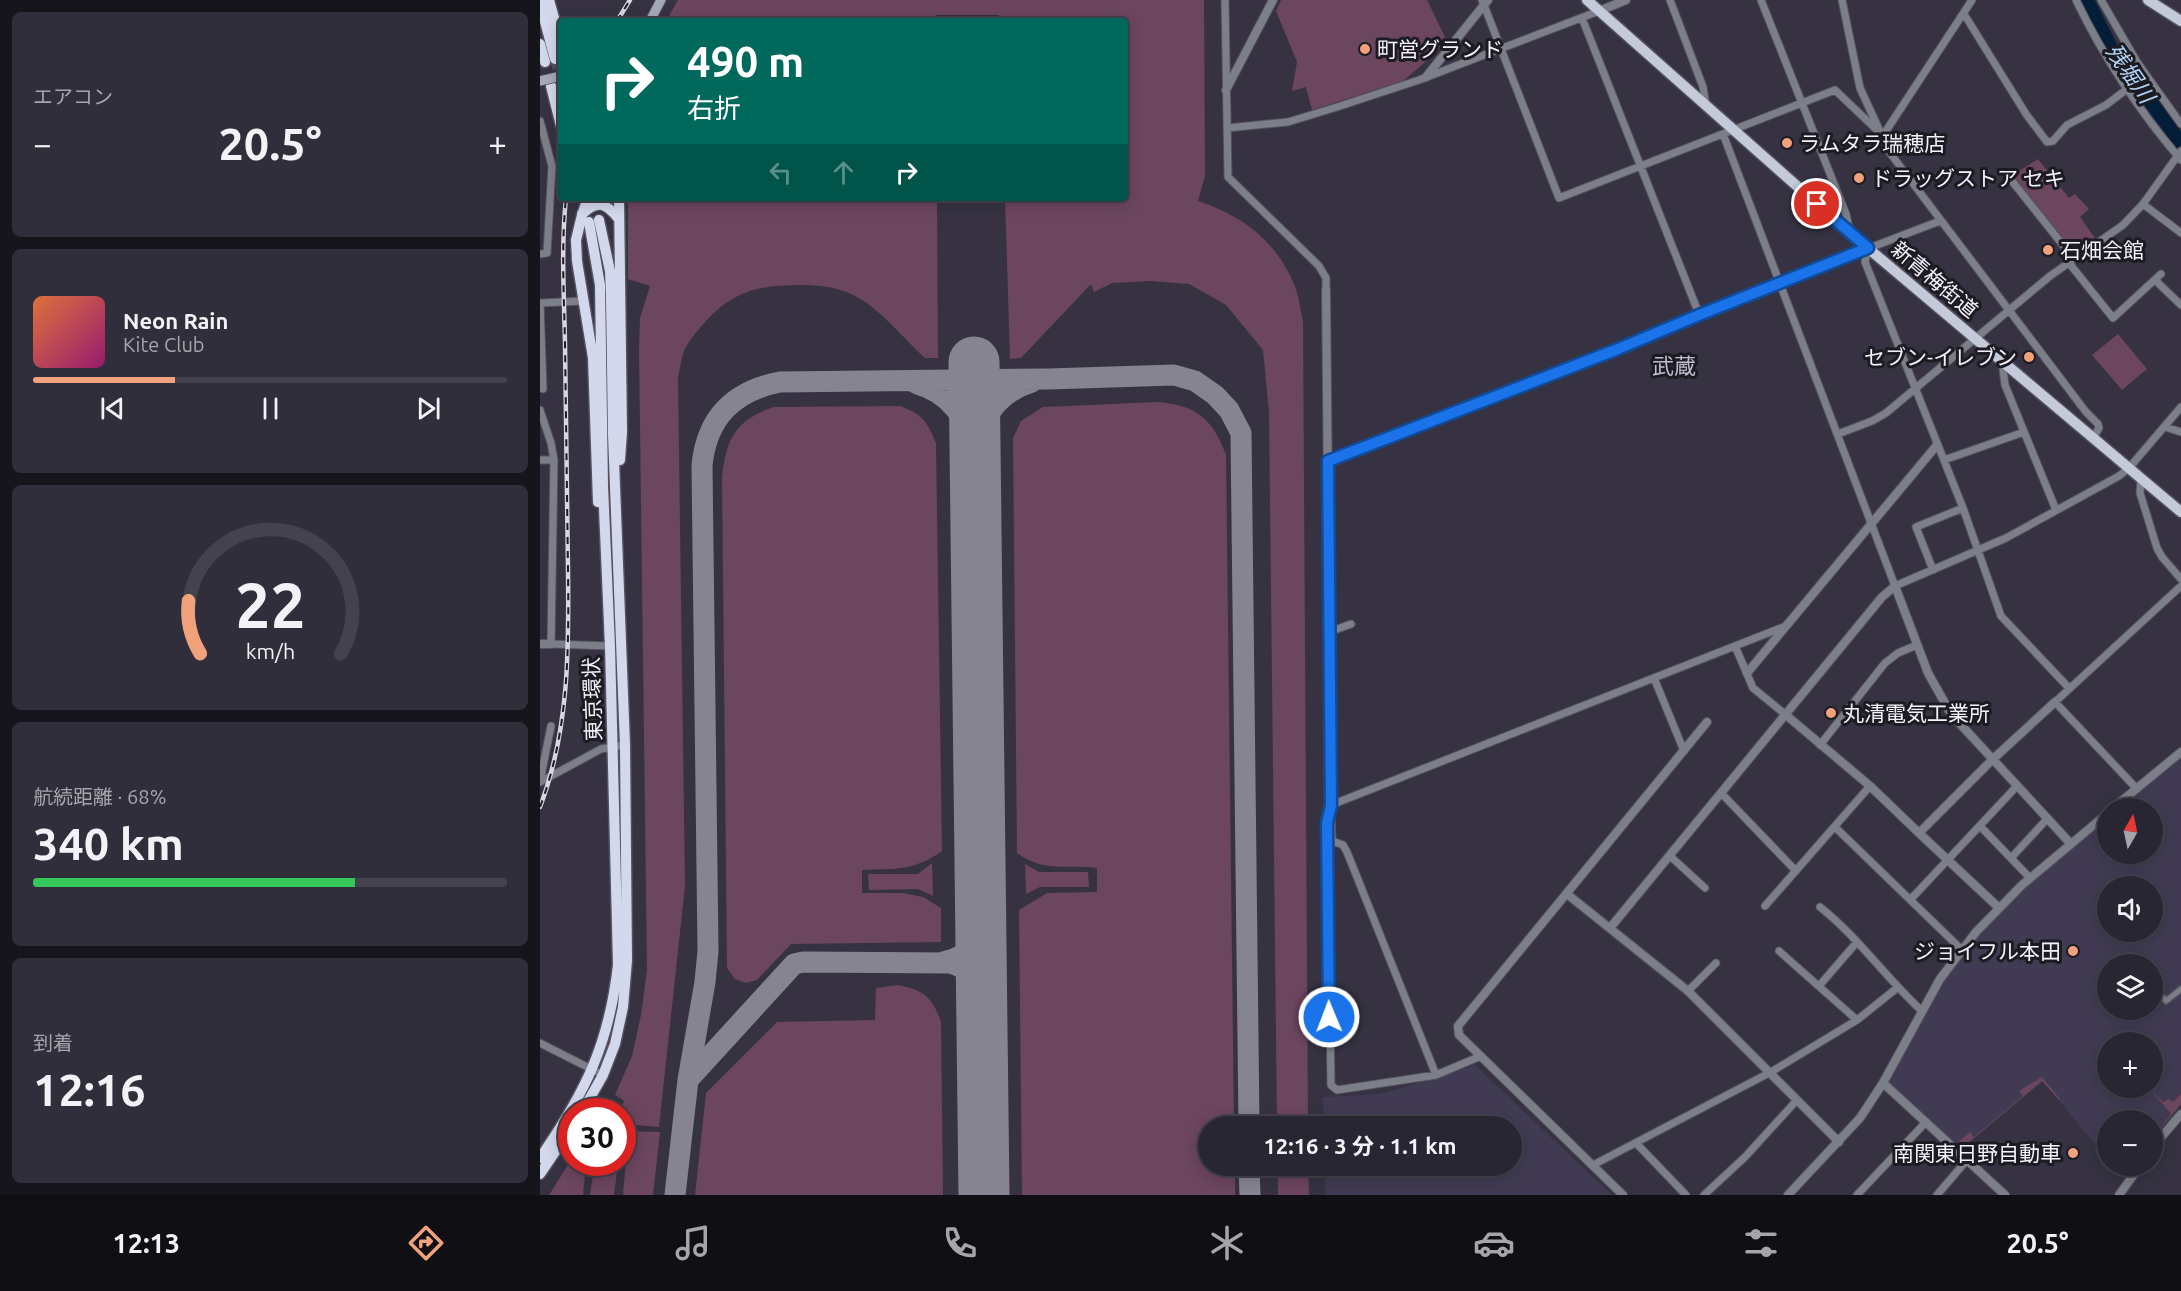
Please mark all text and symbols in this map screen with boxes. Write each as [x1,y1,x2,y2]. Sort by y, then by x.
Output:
place label: 町営グランド [1377,37,1503,61]
text: 490 m [687,38,804,85]
water label: 残堀川 [2102,39,2161,109]
icon: right [588,42,666,120]
marker: 町営グランド [1358,42,1372,56]
text: エアコン [33,85,113,108]
text: 右折 [687,93,741,123]
text: 20.5° [218,118,322,169]
text: − [33,125,52,162]
text: + [488,125,507,162]
place label: ラムタラ瑞穂店 [1799,131,1945,155]
marker: ラムタラ瑞穂店 [1780,136,1794,150]
icon: left [764,156,797,189]
icon: ahead [827,156,860,189]
icon: right [890,156,923,189]
place label: ドラッグストア セキ [1871,166,2065,190]
marker: ドラッグストア セキ [1852,171,1866,185]
pin [1791,178,1842,229]
icon: arrive [1800,187,1833,220]
street label: 新青梅街道 [1887,236,1983,322]
place label: 石畑会館 [2060,238,2144,262]
marker: 石畑会館 [2041,243,2055,257]
text: Neon Rain [123,308,228,333]
text: Kite Club [123,333,205,356]
place label: セブン-イレブン [1864,345,2017,369]
marker: セブン-イレブン [2022,350,2036,364]
district label: 武蔵 [1652,353,1696,378]
icon: previous [96,392,129,425]
icon: pause [254,392,287,425]
icon: next [412,392,445,425]
text: 22 [235,571,305,641]
text: km/h [245,640,295,664]
street label: 東京環状 [579,657,605,741]
place label: 丸清電気工業所 [1843,701,1990,725]
marker: 丸清電気工業所 [1824,706,1838,720]
text: 航続距離 · 68% [33,785,166,808]
north arrow [2097,798,2163,864]
map controls [2097,798,2163,1176]
text: 340 km [33,818,184,869]
button: sound [2097,876,2163,942]
place label: ジョイフル本田 [1914,939,2061,963]
marker: ジョイフル本田 [2066,944,2080,958]
button: layers [2097,954,2163,1020]
position arrow [1297,985,1361,1049]
text: 到着 [33,1031,73,1054]
button: + [2097,1032,2163,1098]
text: 12:16 [33,1064,146,1115]
speed limit sign: 30 [558,1098,636,1176]
button: − [2097,1110,2163,1176]
text: 12:16 · 3 分 · 1.1 km [1263,1133,1457,1158]
place label: 南関東日野自動車 [1893,1141,2061,1165]
marker: 南関東日野自動車 [2066,1146,2080,1160]
icon: directions [405,1222,447,1264]
icon: music [672,1222,714,1264]
icon: phone [939,1222,981,1264]
icon: climate [1206,1222,1248,1264]
icon: car [1473,1222,1515,1264]
icon: filters [1740,1222,1782,1264]
text: 12:13 [112,1228,180,1258]
text: 20.5° [2007,1228,2068,1258]

